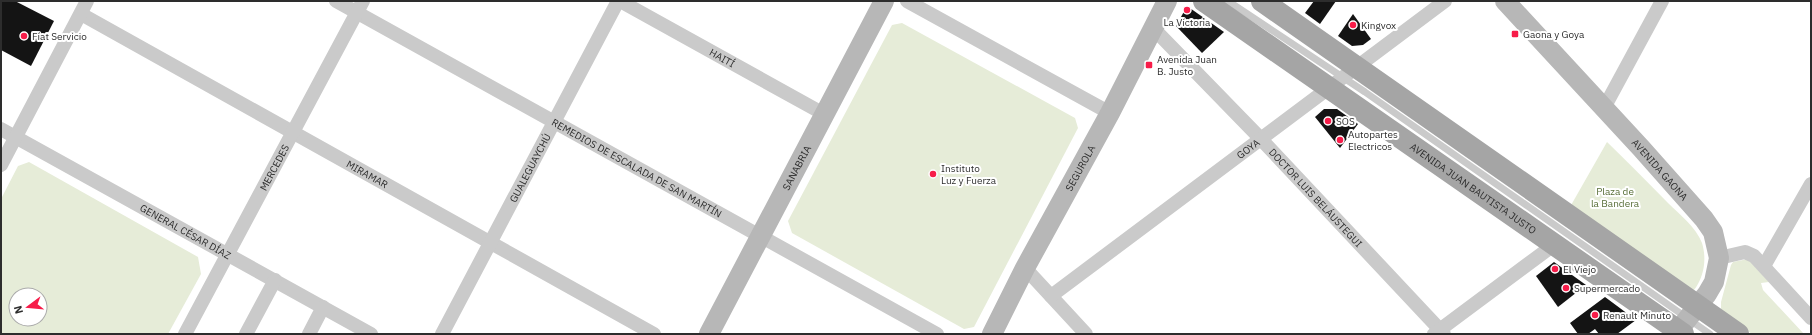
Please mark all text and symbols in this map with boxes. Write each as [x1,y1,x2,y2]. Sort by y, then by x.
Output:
marker: La Victoria [1182,5,1192,15]
place label: La Victoria [1164,16,1211,29]
place label: Kingvox [1361,19,1396,32]
marker: Kingvox [1348,20,1358,30]
place label: Gaona y Goya [1523,28,1585,41]
marker: Gaona y Goya [1510,29,1520,39]
place label: Fiat Servicio [32,30,87,43]
marker: Fiat Servicio [19,31,29,41]
street label: HAITÍ [707,46,737,70]
place label: Avenida Juan B. Justo [1157,53,1217,78]
marker: Avenida Juan B. Justo [1144,60,1154,70]
place label: SOS [1336,115,1355,128]
street label: REMEDIOS DE ESCALADA DE SAN MARTÍN [549,116,724,221]
marker: SOS [1323,116,1333,126]
place label: Autopartes Electricos [1348,128,1398,153]
street label: GUALEGUAYCHÚ [507,131,554,205]
marker: Autopartes Electricos [1335,135,1345,145]
street label: GOYA [1234,136,1263,162]
street label: AVENIDA GAONA [1629,136,1691,204]
street label: AVENIDA JUAN BAUTISTA JUSTO [1407,140,1539,237]
street label: MERCEDES [257,142,292,193]
street label: SEGUROLA [1063,142,1098,193]
street label: SANABRIA [780,143,814,193]
street label: DOCTOR LUIS BELÁUSTEGUI [1266,146,1365,250]
street label: MIRAMAR [344,157,390,191]
place label: Instituto Luz y Fuerza [941,162,997,187]
marker: Instituto Luz y Fuerza [928,169,938,179]
park label: Plaza de la Bandera [1591,185,1640,210]
street label: GENERAL CÉSAR DÍAZ [138,201,233,262]
place label: El Viejo [1563,263,1596,276]
marker: El Viejo [1550,264,1560,274]
place label: Supermercado [1574,282,1640,295]
marker: Supermercado [1561,283,1571,293]
north arrow [8,287,48,327]
text: N [11,304,26,316]
place label: Renault Minuto [1603,309,1671,322]
marker: Renault Minuto [1590,310,1600,320]

